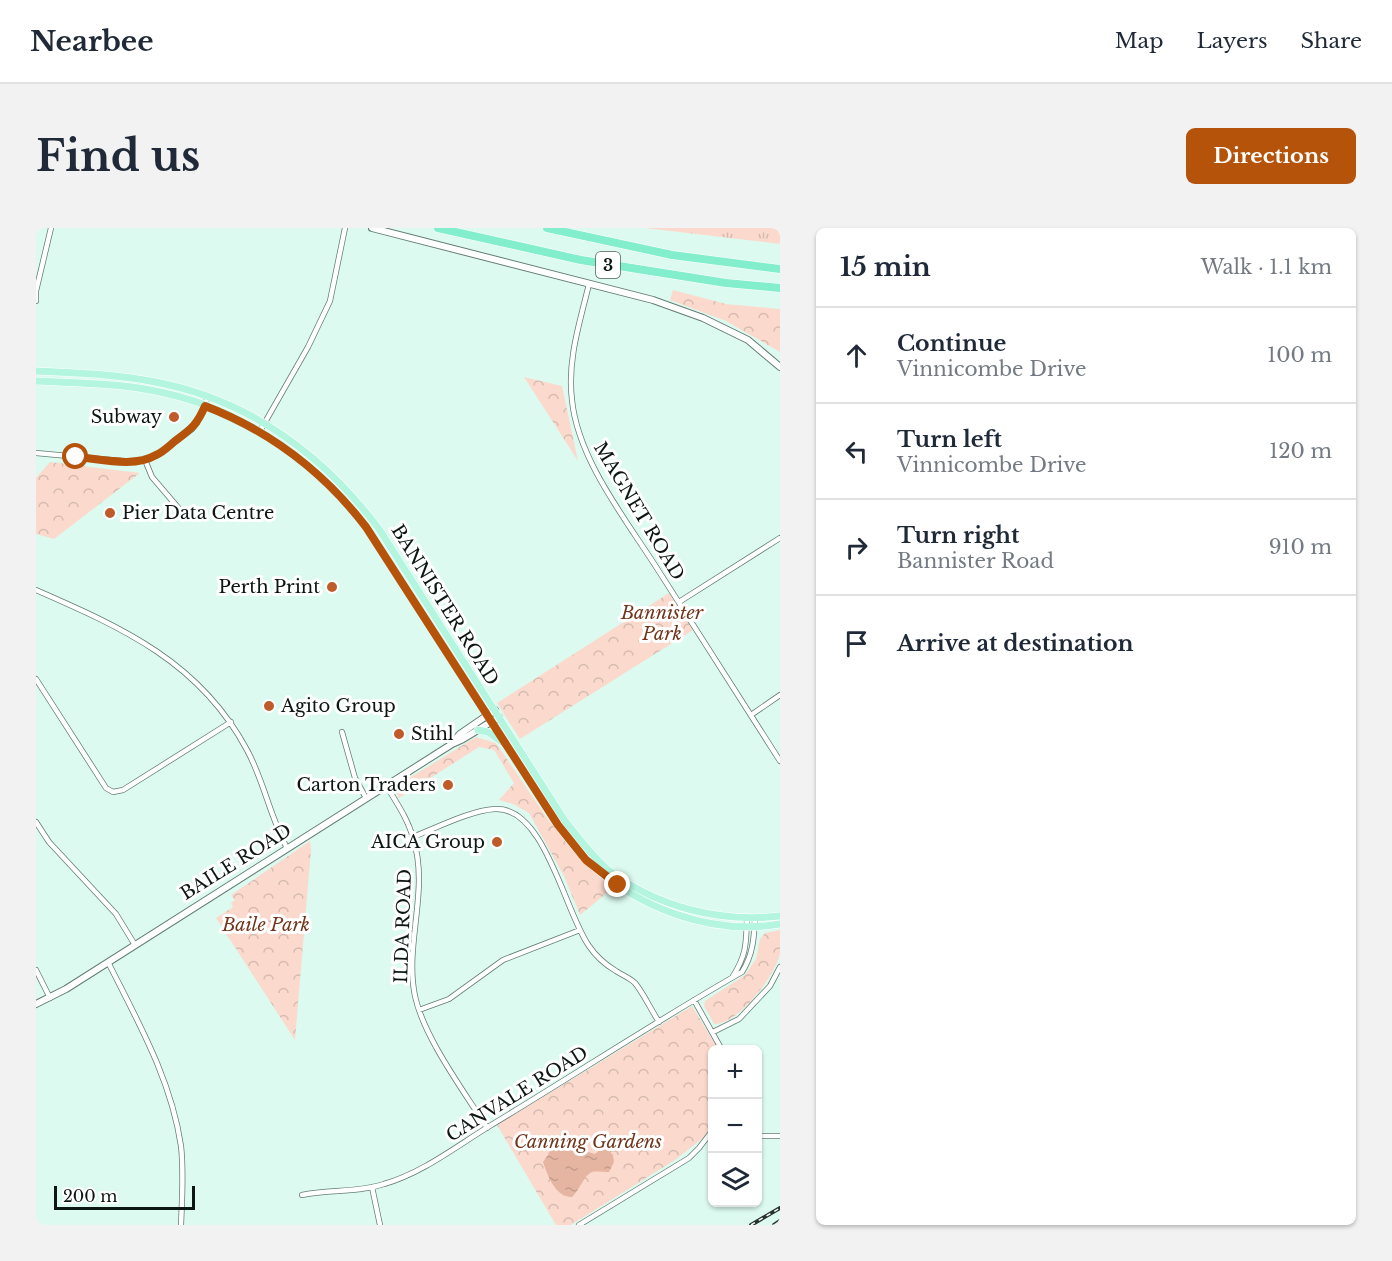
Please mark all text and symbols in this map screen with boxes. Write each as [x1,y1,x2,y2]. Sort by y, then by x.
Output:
text: Nearbee [30,24,154,59]
text: Map [1115,28,1164,54]
text: Layers [1197,28,1268,54]
text: Share [1301,28,1362,54]
button: Directions [1186,128,1356,184]
text: Find us [36,130,200,182]
text: 15 min [840,251,931,283]
road number: 3 [596,252,620,278]
text: Walk · 1.1 km [1201,255,1332,279]
text: Continue [897,330,1006,357]
icon: ahead [840,339,873,372]
text: 100 m [1267,343,1332,367]
text: Vinnicombe Drive [897,357,1086,381]
place label: Subway [91,406,162,428]
marker: Subway [167,410,181,424]
text: Turn left [897,426,1002,453]
icon: left [840,435,873,468]
street label: MAGNET ROAD [589,438,689,584]
text: 120 m [1269,439,1332,463]
route start [62,443,88,469]
text: Vinnicombe Drive [897,453,1086,477]
place label: Pier Data Centre [122,502,274,524]
marker: Pier Data Centre [103,506,117,520]
street label: BANNISTER ROAD [387,521,503,689]
text: Turn right [897,522,1019,549]
icon: right [840,531,873,564]
text: 910 m [1269,535,1332,559]
text: Bannister Road [897,549,1054,573]
place label: Perth Print [219,576,320,598]
marker: Perth Print [325,580,339,594]
park label: Bannister Park [620,602,704,645]
icon: arrive [840,627,873,660]
text: Arrive at destination [897,630,1134,657]
place label: Agito Group [280,695,396,717]
marker: Agito Group [262,699,276,713]
place label: Stihl [411,723,454,745]
marker: Stihl [392,727,406,741]
place label: Carton Traders [296,774,436,796]
marker: Carton Traders [441,778,455,792]
street label: BAILE ROAD [177,819,295,905]
place label: AICA Group [370,831,485,853]
marker: AICA Group [490,835,504,849]
street label: ILDA ROAD [390,868,416,984]
route end [604,871,630,897]
park label: Baile Park [221,914,310,936]
street label: CANVALE ROAD [442,1042,592,1146]
map controls [708,1045,762,1207]
button: + [708,1045,762,1099]
button: − [708,1099,762,1153]
park label: Canning Gardens [514,1131,662,1153]
button: layers [708,1153,762,1207]
scale bar [54,1183,195,1210]
text: 200 m [63,1186,117,1206]

